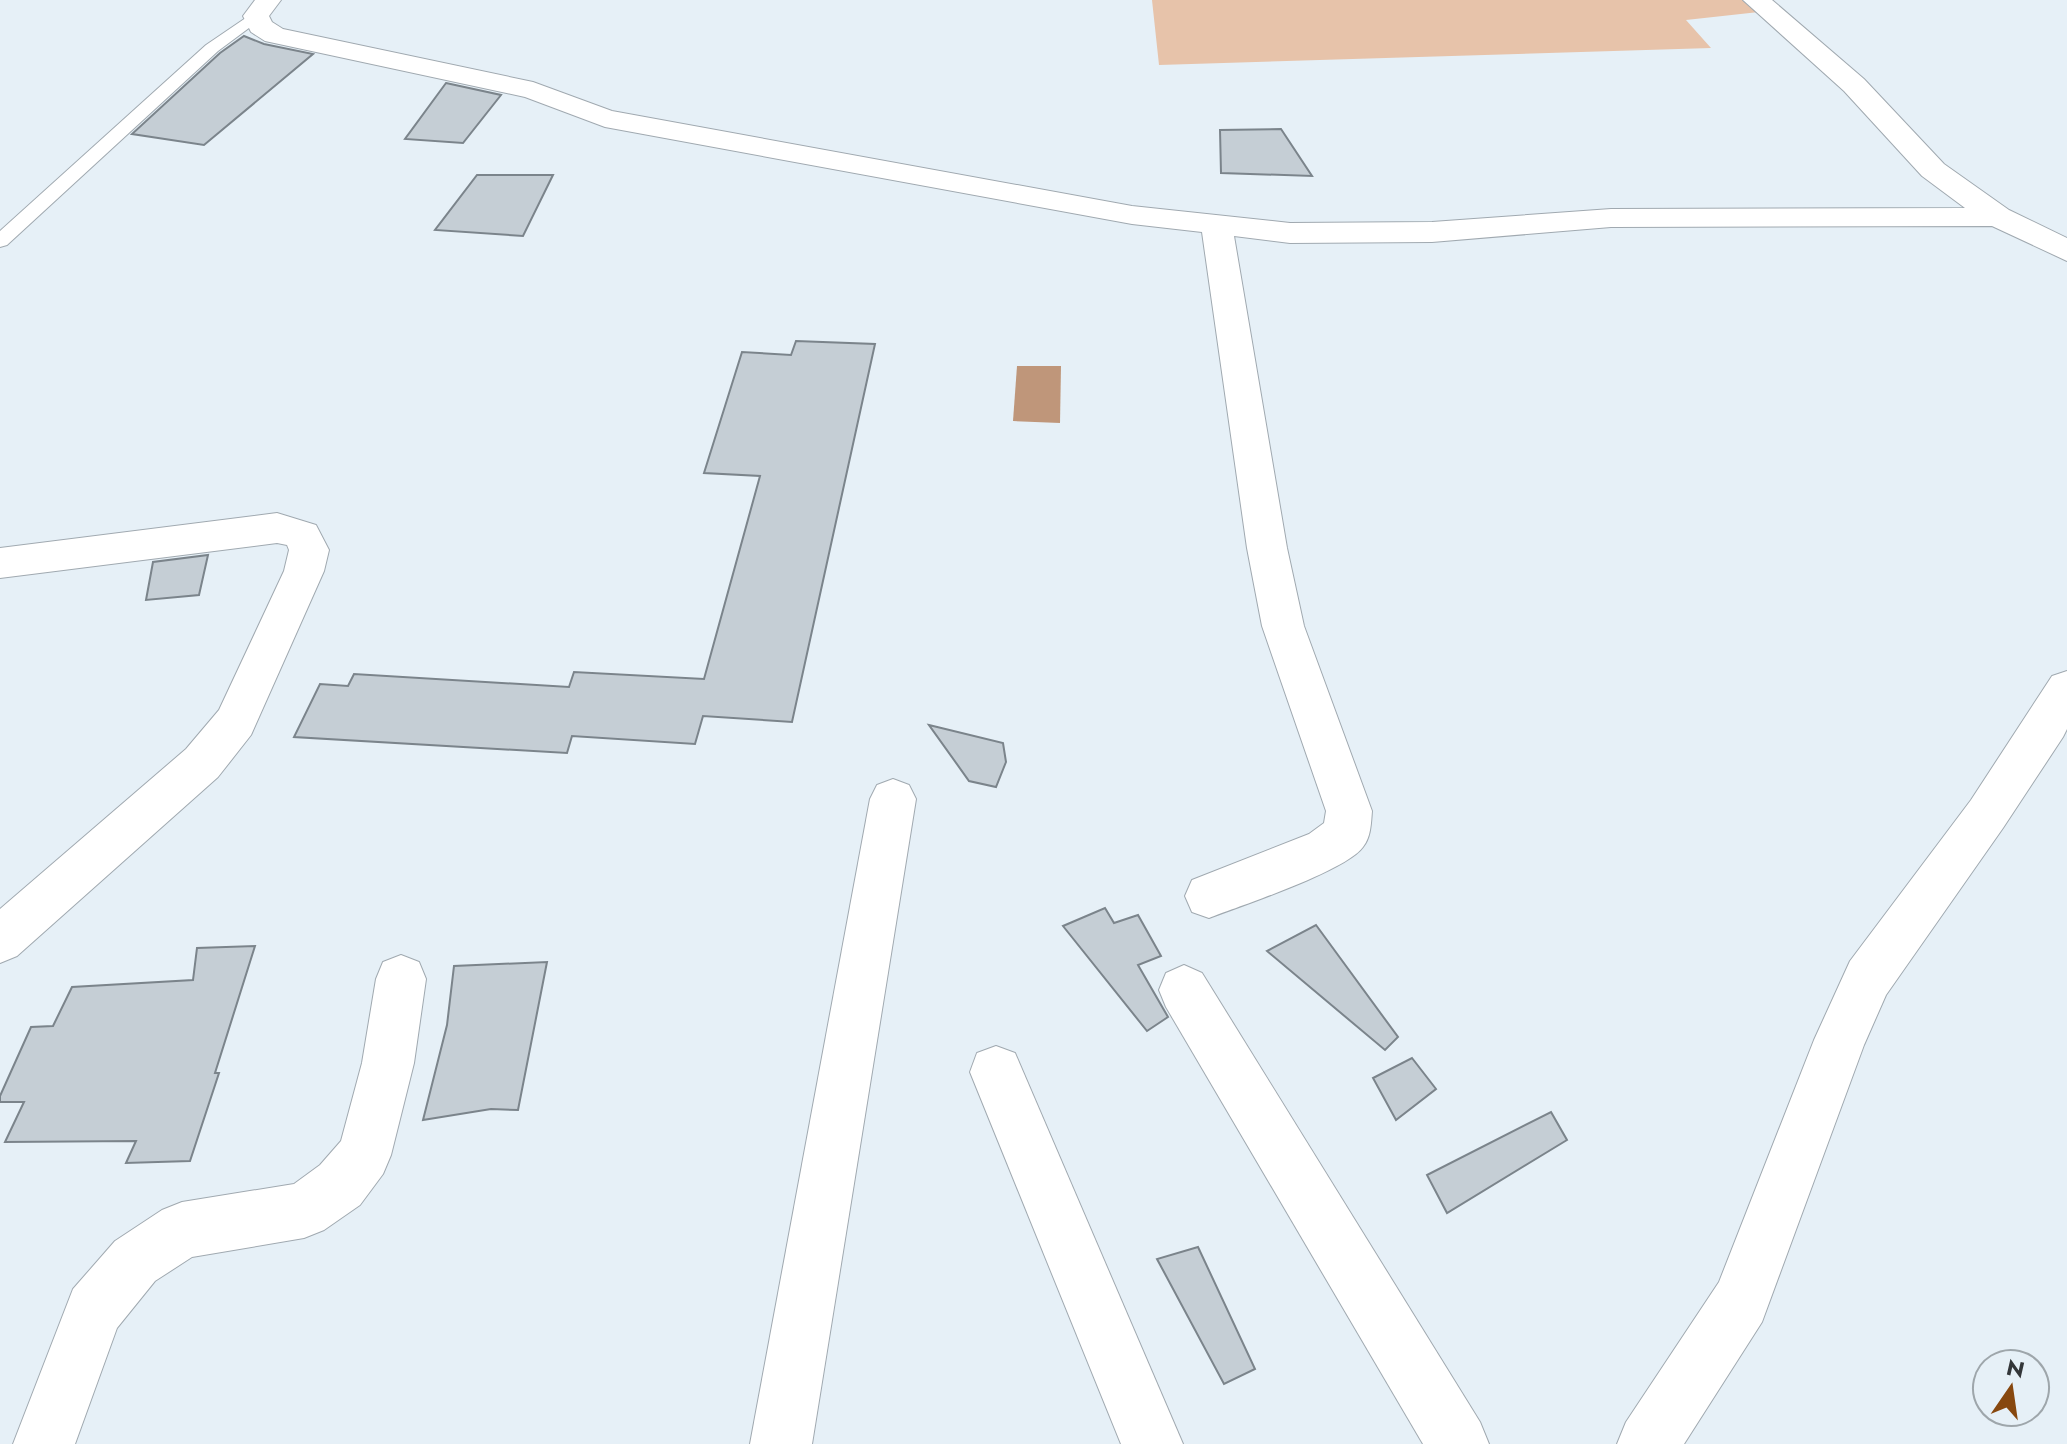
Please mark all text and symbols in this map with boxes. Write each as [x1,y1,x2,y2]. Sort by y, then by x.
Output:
north arrow [1971,1348,2051,1428]
text: N [2003,1351,2028,1386]

